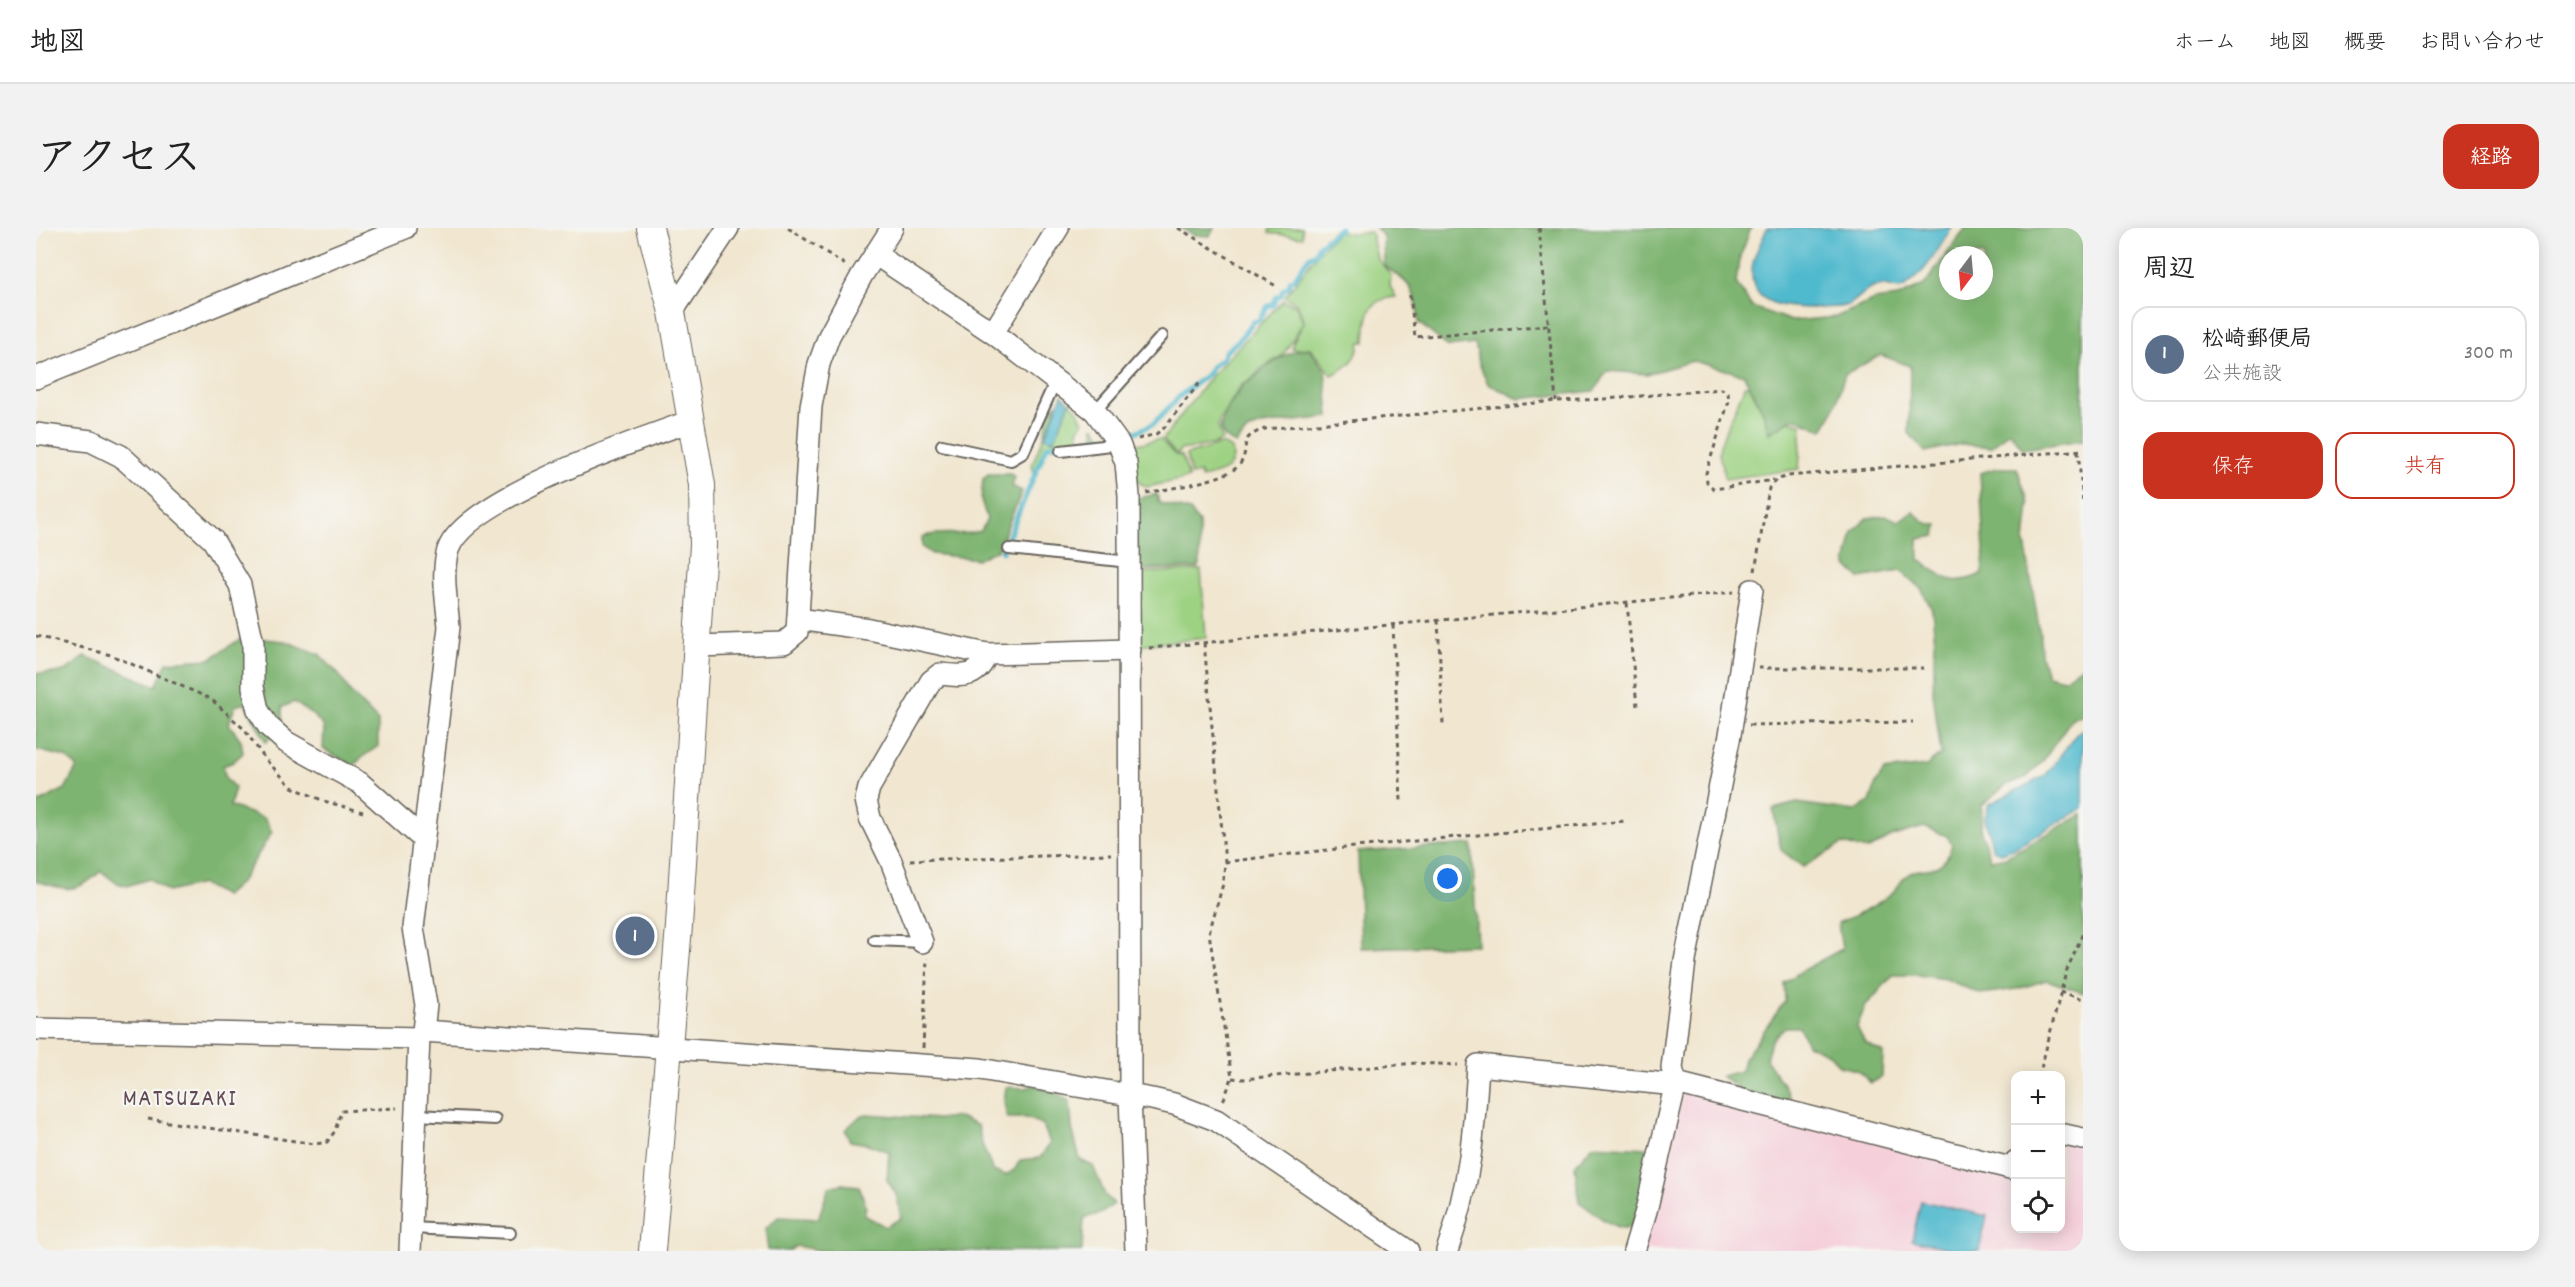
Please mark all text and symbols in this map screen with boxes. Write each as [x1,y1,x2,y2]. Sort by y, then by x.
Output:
text: 地図 [30,25,86,65]
text: ホーム [2174,29,2236,59]
text: 地図 [2269,29,2311,59]
text: 概要 [2344,29,2386,59]
text: お問い合わせ [2419,29,2545,59]
button: 経路 [2443,124,2539,189]
text: アクセス [36,132,201,192]
north arrow [1939,246,1993,300]
text: 周辺 [2143,252,2195,289]
text: 松崎郵便局 [2202,325,2312,356]
text: 1 [2162,340,2167,368]
text: 300 m [2464,340,2513,368]
text: 公共施設 [2202,361,2282,389]
button: 保存 [2143,432,2323,499]
button: 共有 [2335,432,2515,499]
your location [1433,864,1462,893]
pin: 1 [616,914,654,958]
map controls [2011,1071,2065,1233]
button: + [2011,1071,2065,1125]
district label: MATSUZAKI [123,1083,237,1117]
button: − [2011,1125,2065,1179]
button: locate [2011,1179,2065,1233]

